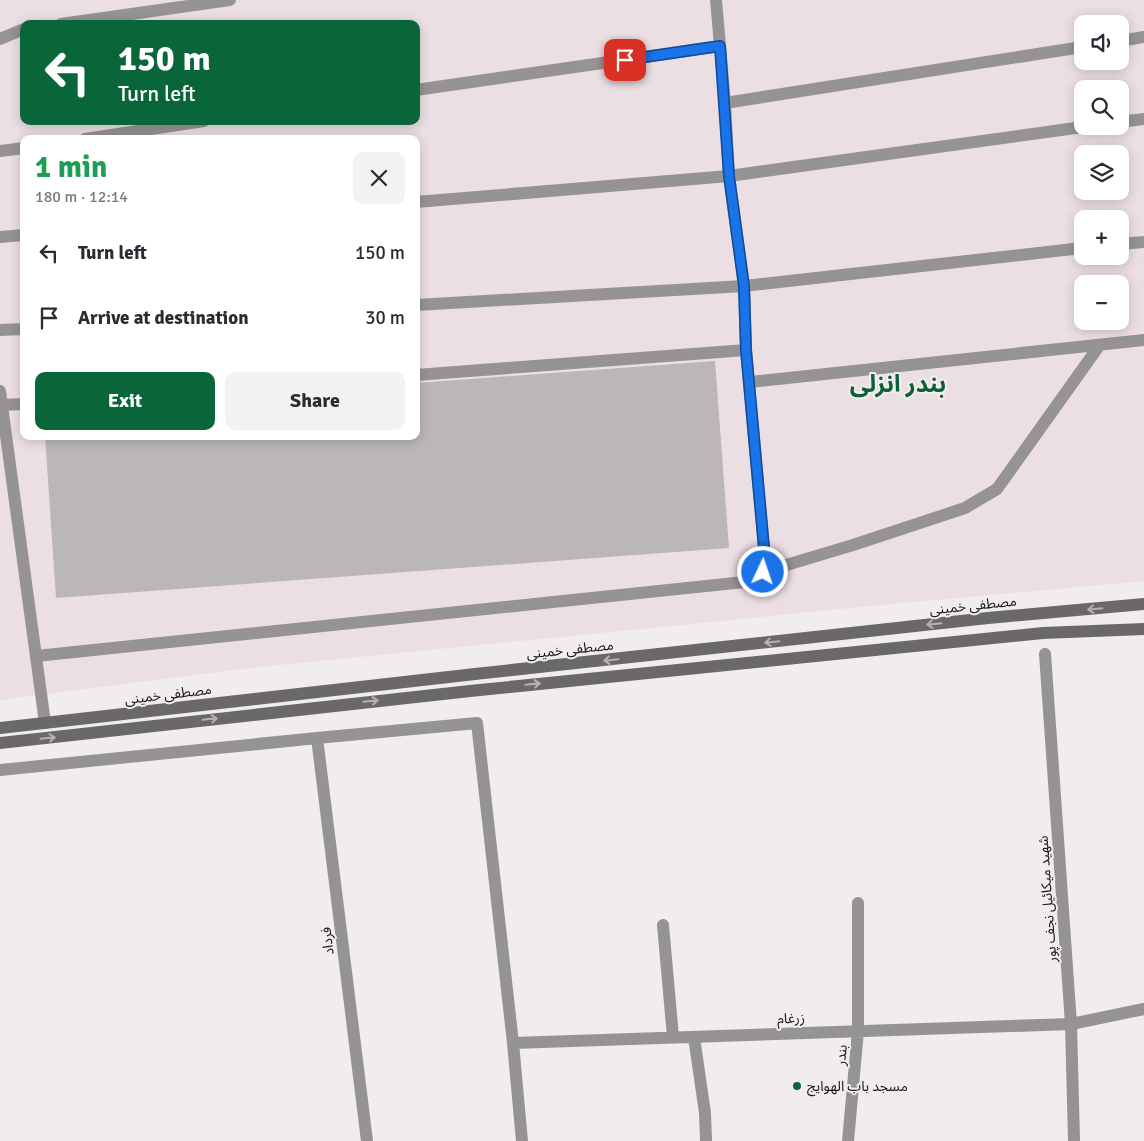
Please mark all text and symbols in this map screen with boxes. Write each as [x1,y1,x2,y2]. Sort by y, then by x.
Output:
map controls [1074,15,1129,330]
button: sound [1074,15,1129,70]
text: 150 m [118,37,211,80]
pin [604,39,646,81]
icon: left [35,40,100,105]
icon: arrive [611,46,639,74]
text: Turn left [118,80,196,107]
button: search [1074,80,1129,135]
button: layers [1074,145,1129,200]
text: 1 min [35,149,107,186]
button: close [353,152,405,204]
text: 180 m · 12:14 [35,187,128,207]
button: + [1074,210,1129,265]
icon: left [35,239,63,267]
text: Turn left [78,241,147,265]
text: 150 m [355,241,405,265]
button: − [1074,275,1129,330]
icon: arrive [35,304,63,332]
text: Arrive at destination [78,306,249,330]
text: 30 m [365,306,405,330]
district label: بندر انزلی [850,369,946,399]
button: Exit [35,372,215,430]
button: Share [225,372,405,430]
position arrow [736,545,788,597]
street label: مصطفی خمینی [929,592,1017,619]
one-way arrow [1088,604,1104,613]
one-way arrow [926,619,942,629]
street label: مصطفی خمینی [526,636,614,663]
one-way arrow [765,637,781,647]
one-way arrow [603,655,619,664]
one-way arrow [525,680,541,689]
street label: مصطفی خمینی [124,681,213,708]
one-way arrow [363,697,379,706]
one-way arrow [202,714,218,724]
one-way arrow [40,733,56,743]
street label: شهید میکائیل نجف پور [1035,835,1062,964]
street label: فرداد [317,926,338,956]
street label: زرغام [777,1010,805,1029]
street label: بندر [832,1044,851,1067]
place label: مسجد باب الهوایج [807,1078,908,1097]
marker: مسجد باب الهوایج [791,1080,803,1092]

